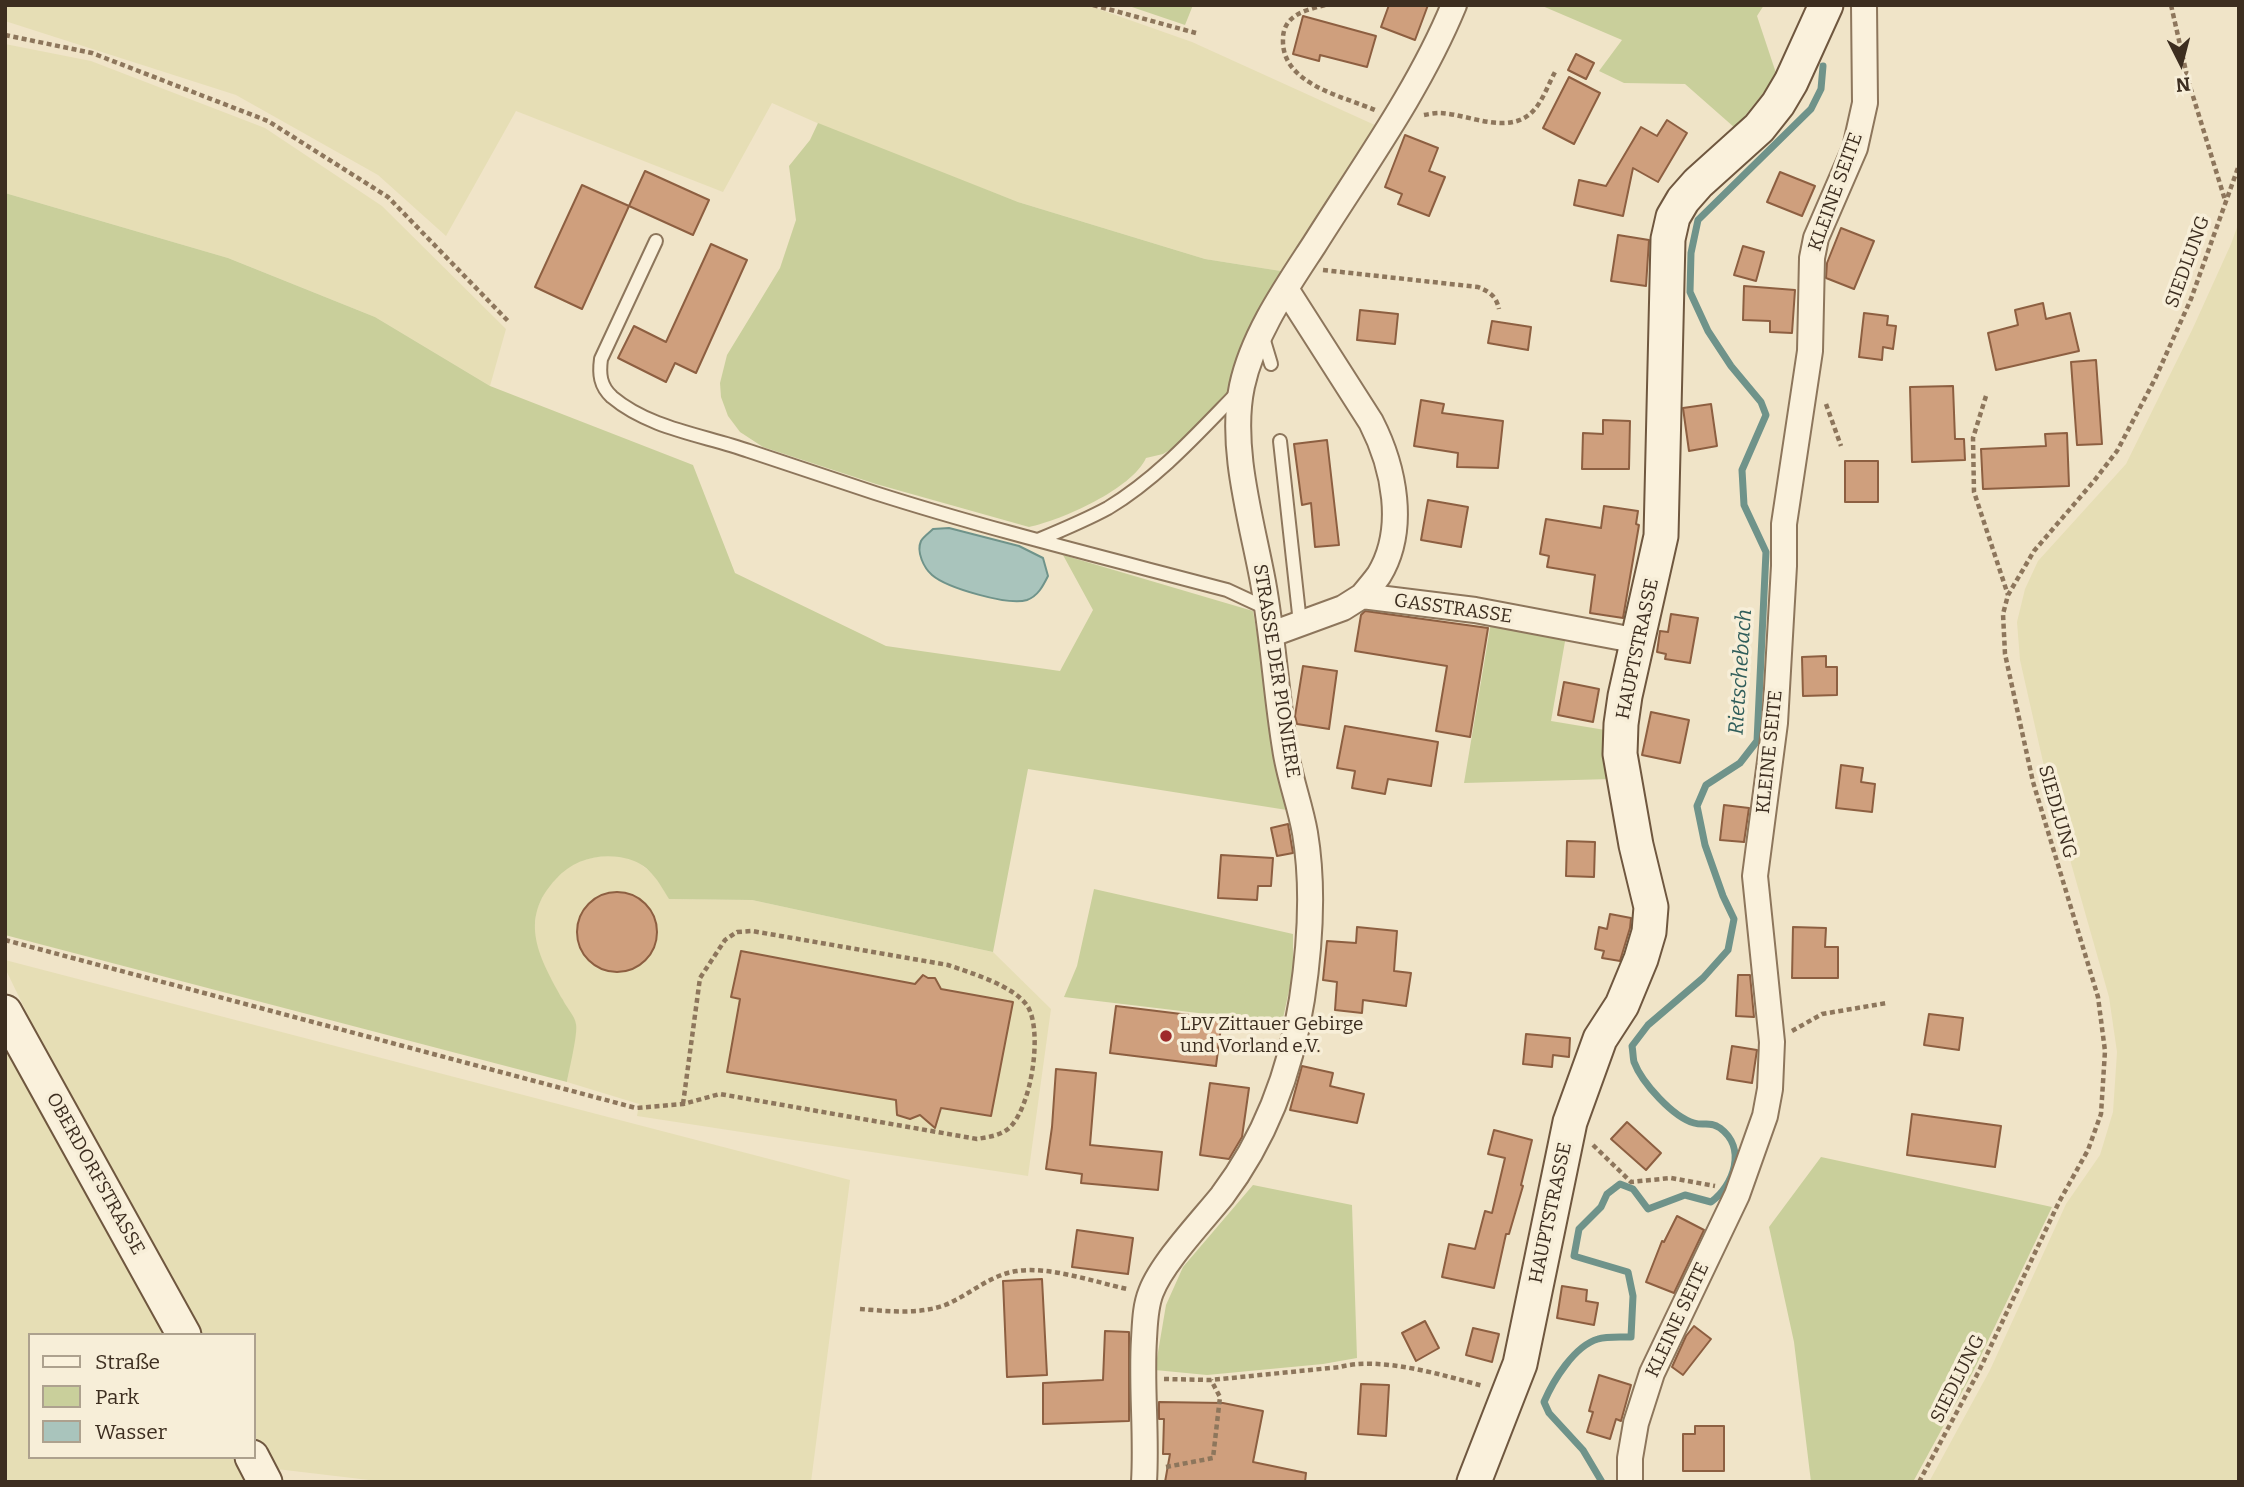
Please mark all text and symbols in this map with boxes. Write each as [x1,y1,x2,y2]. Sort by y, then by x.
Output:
north arrow [2146,28,2216,98]
text: N [2175,72,2192,97]
street label: KLEINE SEITE [1804,130,1868,254]
street label: SIEDLUNG [2161,213,2215,311]
street label: STRASSE DER PIONIERE [1248,563,1304,779]
street label: HAUPTSTRASSE [1612,576,1664,722]
street label: GASSTRASSE [1392,589,1514,629]
water label: Rietschebach [1724,608,1758,736]
street label: KLEINE SEITE [1752,689,1788,815]
street label: SIEDLUNG [2033,763,2081,861]
place label: LPV Zittauer Gebirge und Vorland e.V. [1180,1014,1363,1058]
marker: LPV Zittauer Gebirge und Vorland e.V. [1158,1028,1174,1044]
street label: OBERDORFSTRASSE [41,1089,149,1259]
street label: HAUPTSTRASSE [1525,1140,1577,1286]
street label: KLEINE SEITE [1641,1259,1715,1381]
street label: SIEDLUNG [1926,1331,1990,1427]
legend [28,1333,256,1459]
text: Straße [95,1349,160,1375]
text: Park [95,1384,139,1410]
text: Wasser [95,1419,167,1445]

